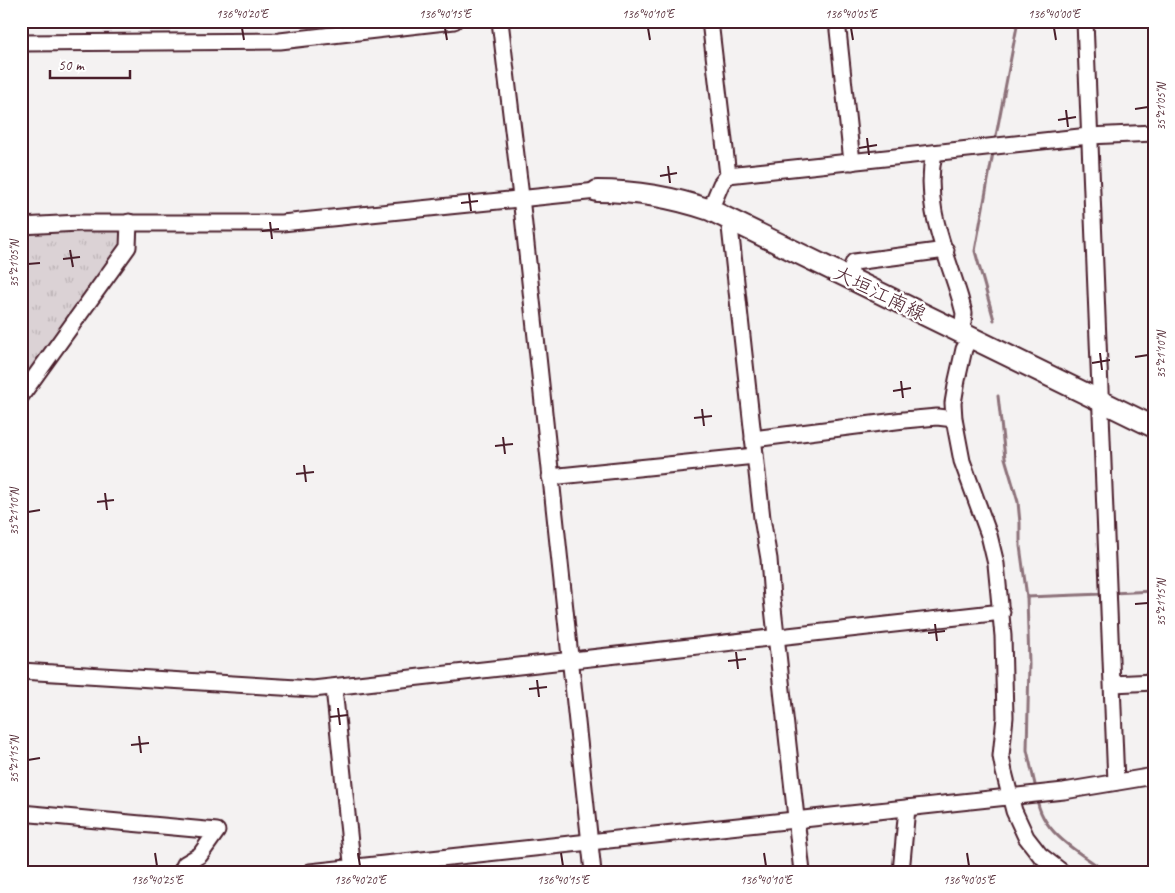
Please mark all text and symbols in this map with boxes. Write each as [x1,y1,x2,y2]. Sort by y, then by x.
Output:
text: 136°40'20"E [216,6,270,22]
text: 136°40'15"E [419,6,473,22]
text: 136°40'10"E [622,6,676,22]
text: 136°40'05"E [825,6,879,22]
text: 136°40'00"E [1028,6,1082,22]
scale bar [50,48,130,80]
text: 50 m [58,56,85,75]
text: 35°21'05"N [1153,82,1169,131]
text: 35°21'05"N [6,239,22,288]
street label: 大垣江南線 [829,260,930,327]
text: 35°21'10"N [1153,330,1169,379]
text: 35°21'10"N [6,487,22,536]
text: 35°21'15"N [1153,578,1169,627]
text: 35°21'15"N [6,735,22,784]
text: 136°40'25"E [131,872,185,888]
text: 136°40'20"E [334,872,388,888]
text: 136°40'15"E [537,872,591,888]
text: 136°40'10"E [740,872,794,888]
text: 136°40'05"E [943,872,997,888]

